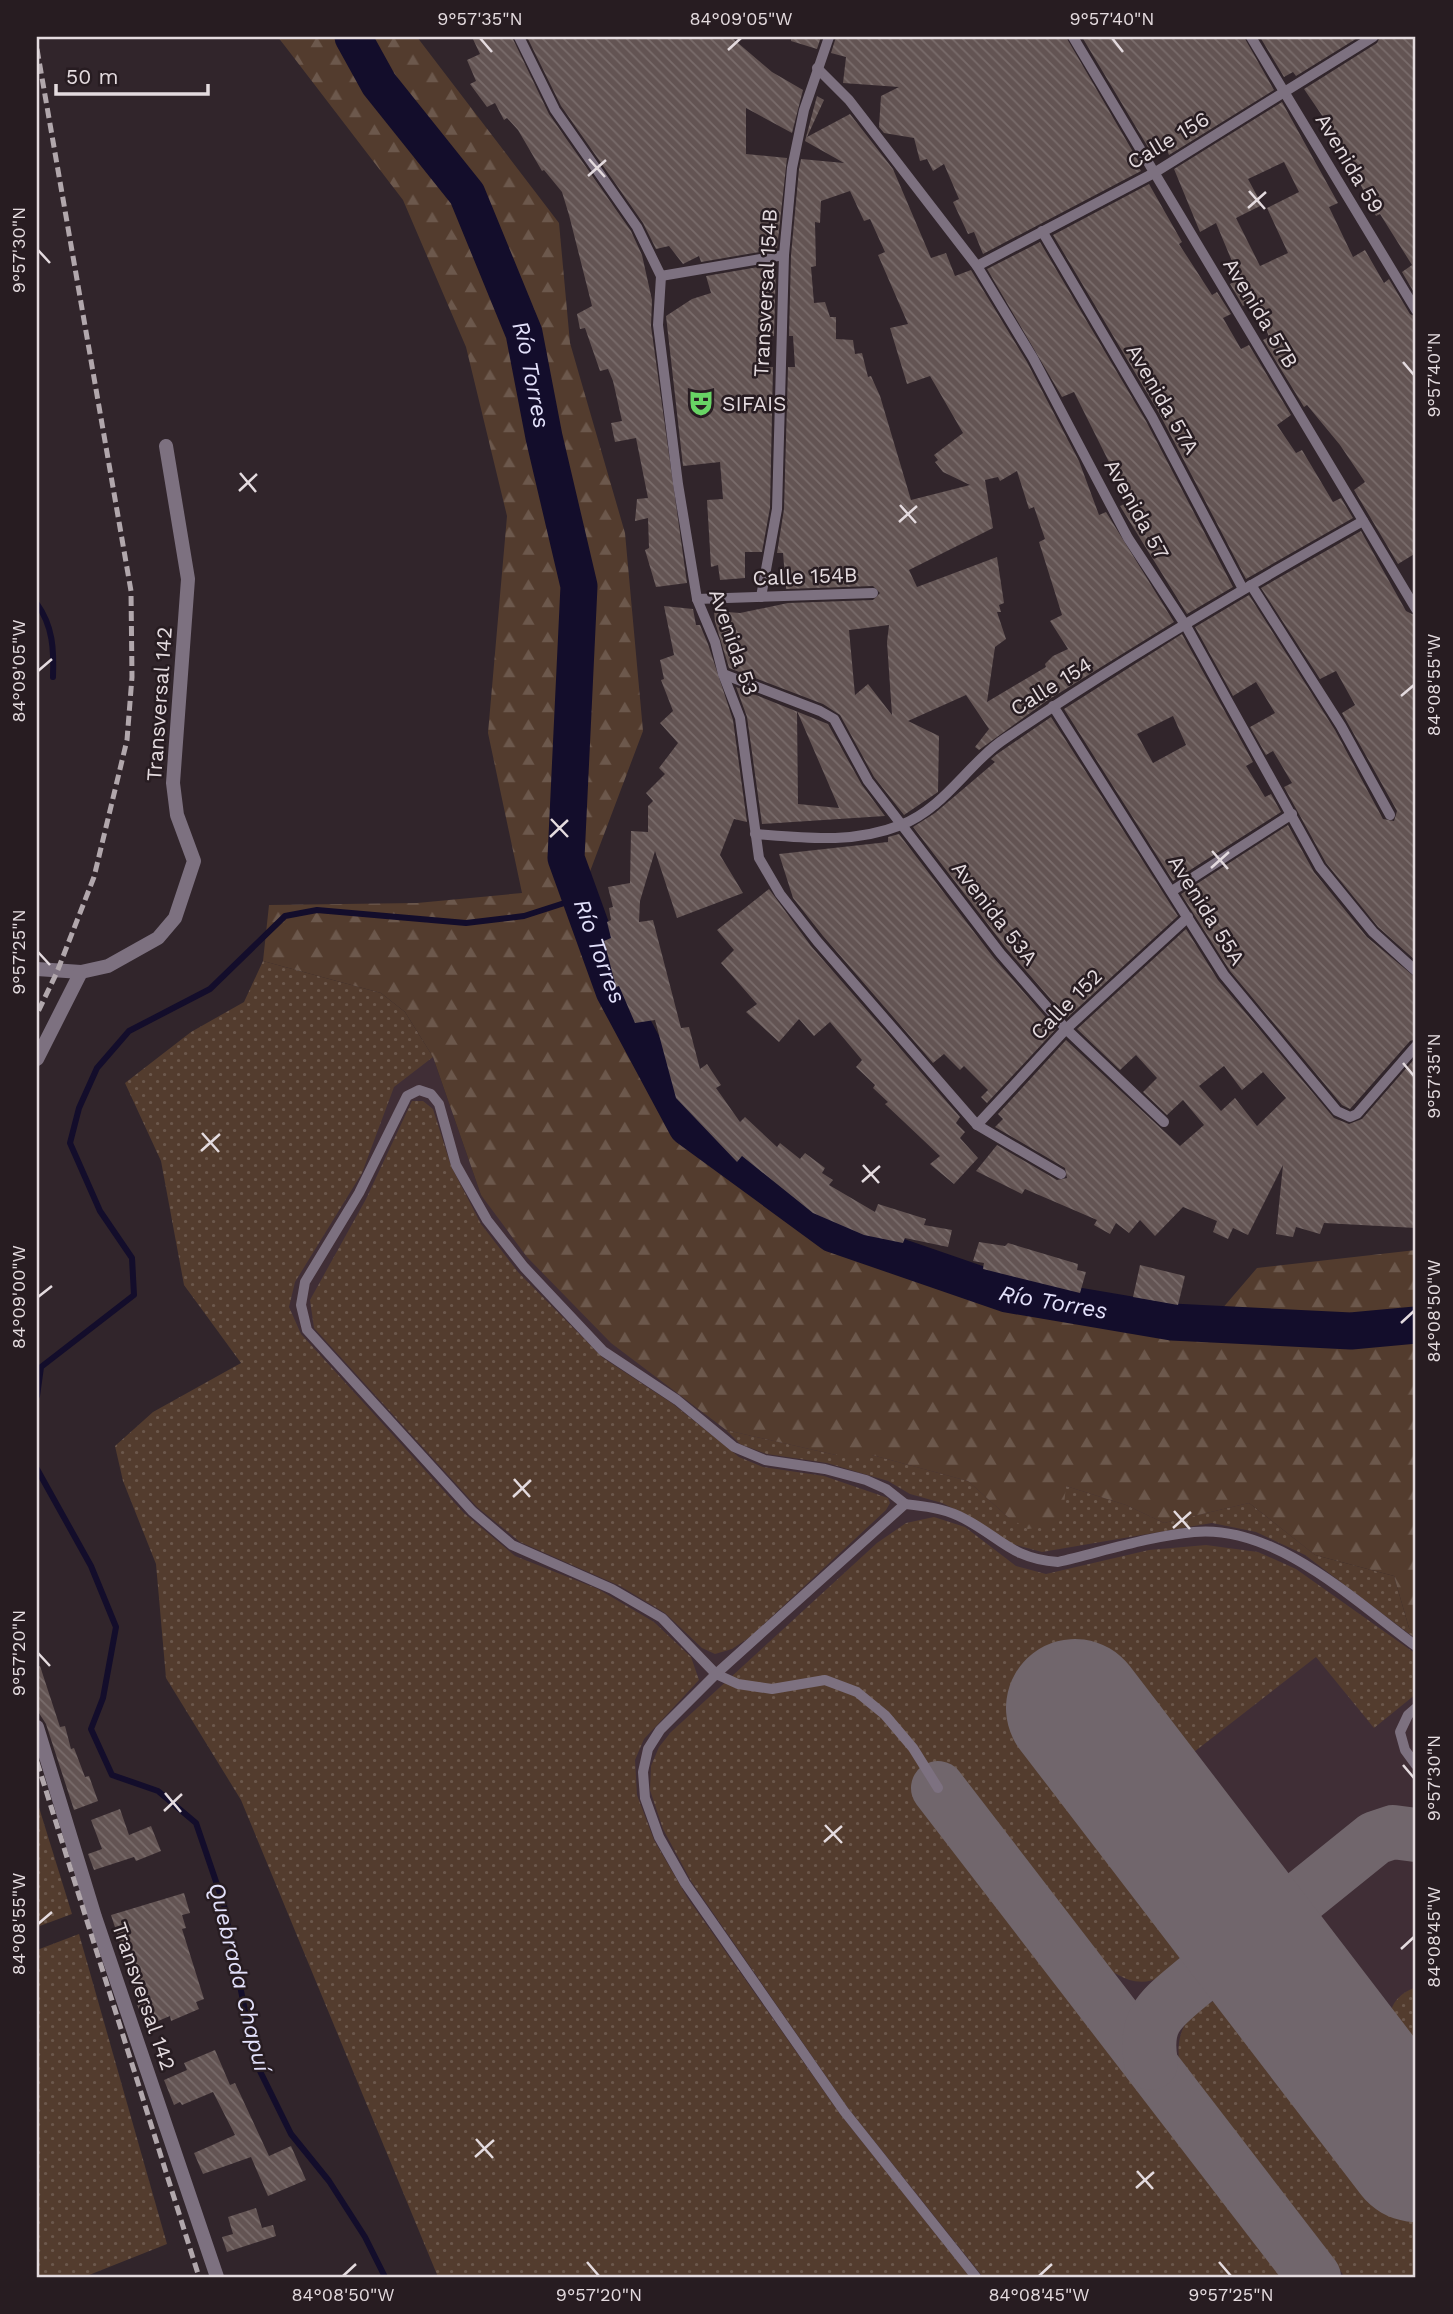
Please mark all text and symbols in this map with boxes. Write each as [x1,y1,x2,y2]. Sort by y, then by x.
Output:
text: 9°57'35"N [437,8,523,29]
text: 84°09'05"W [689,8,793,29]
text: 9°57'40"N [1069,8,1155,29]
scale bar [56,52,208,96]
text: 50 m [66,64,118,89]
street label: Calle 156 [1122,106,1214,174]
street label: Avenida 59 [1311,109,1389,217]
text: 9°57'30"N [8,207,29,293]
street label: Transversal 154B [748,208,782,378]
street label: Avenida 57B [1218,253,1304,373]
water label: Río Torres [507,317,556,431]
text: 9°57'40"N [1423,332,1444,418]
street label: Avenida 57A [1121,339,1205,459]
theatre icon: SIFAIS [686,388,716,418]
place label: SIFAIS [722,391,787,416]
street label: Avenida 57 [1099,455,1175,564]
street label: Calle 154B [752,562,858,590]
street label: Avenida 53 [704,585,764,699]
text: 84°09'05"W [8,619,29,723]
street label: Transversal 142 [141,626,177,782]
text: 84°08'55"W [1423,634,1444,736]
street label: Calle 154 [1006,651,1096,721]
street label: Avenida 55A [1163,850,1251,970]
street label: Avenida 53A [947,856,1043,970]
water label: Río Torres [568,895,632,1008]
text: 9°57'25"N [8,909,29,995]
street label: Calle 152 [1025,963,1107,1045]
text: 9°57'35"N [1423,1033,1444,1119]
text: 84°09'00"W [8,1245,29,1349]
text: 84°08'50"W [1423,1259,1444,1363]
water label: Río Torres [996,1279,1110,1324]
text: 9°57'20"N [8,1610,29,1696]
text: 9°57'30"N [1423,1735,1444,1821]
text: 84°08'55"W [8,1873,29,1975]
water label: Quebrada Chapuí [202,1880,276,2077]
text: 84°08'45"W [1423,1886,1444,1988]
street label: Transversal 142 [107,1919,181,2073]
text: 84°08'50"W [291,2284,395,2305]
text: 9°57'20"N [556,2284,642,2305]
text: 84°08'45"W [988,2284,1090,2305]
text: 9°57'25"N [1188,2284,1274,2305]

